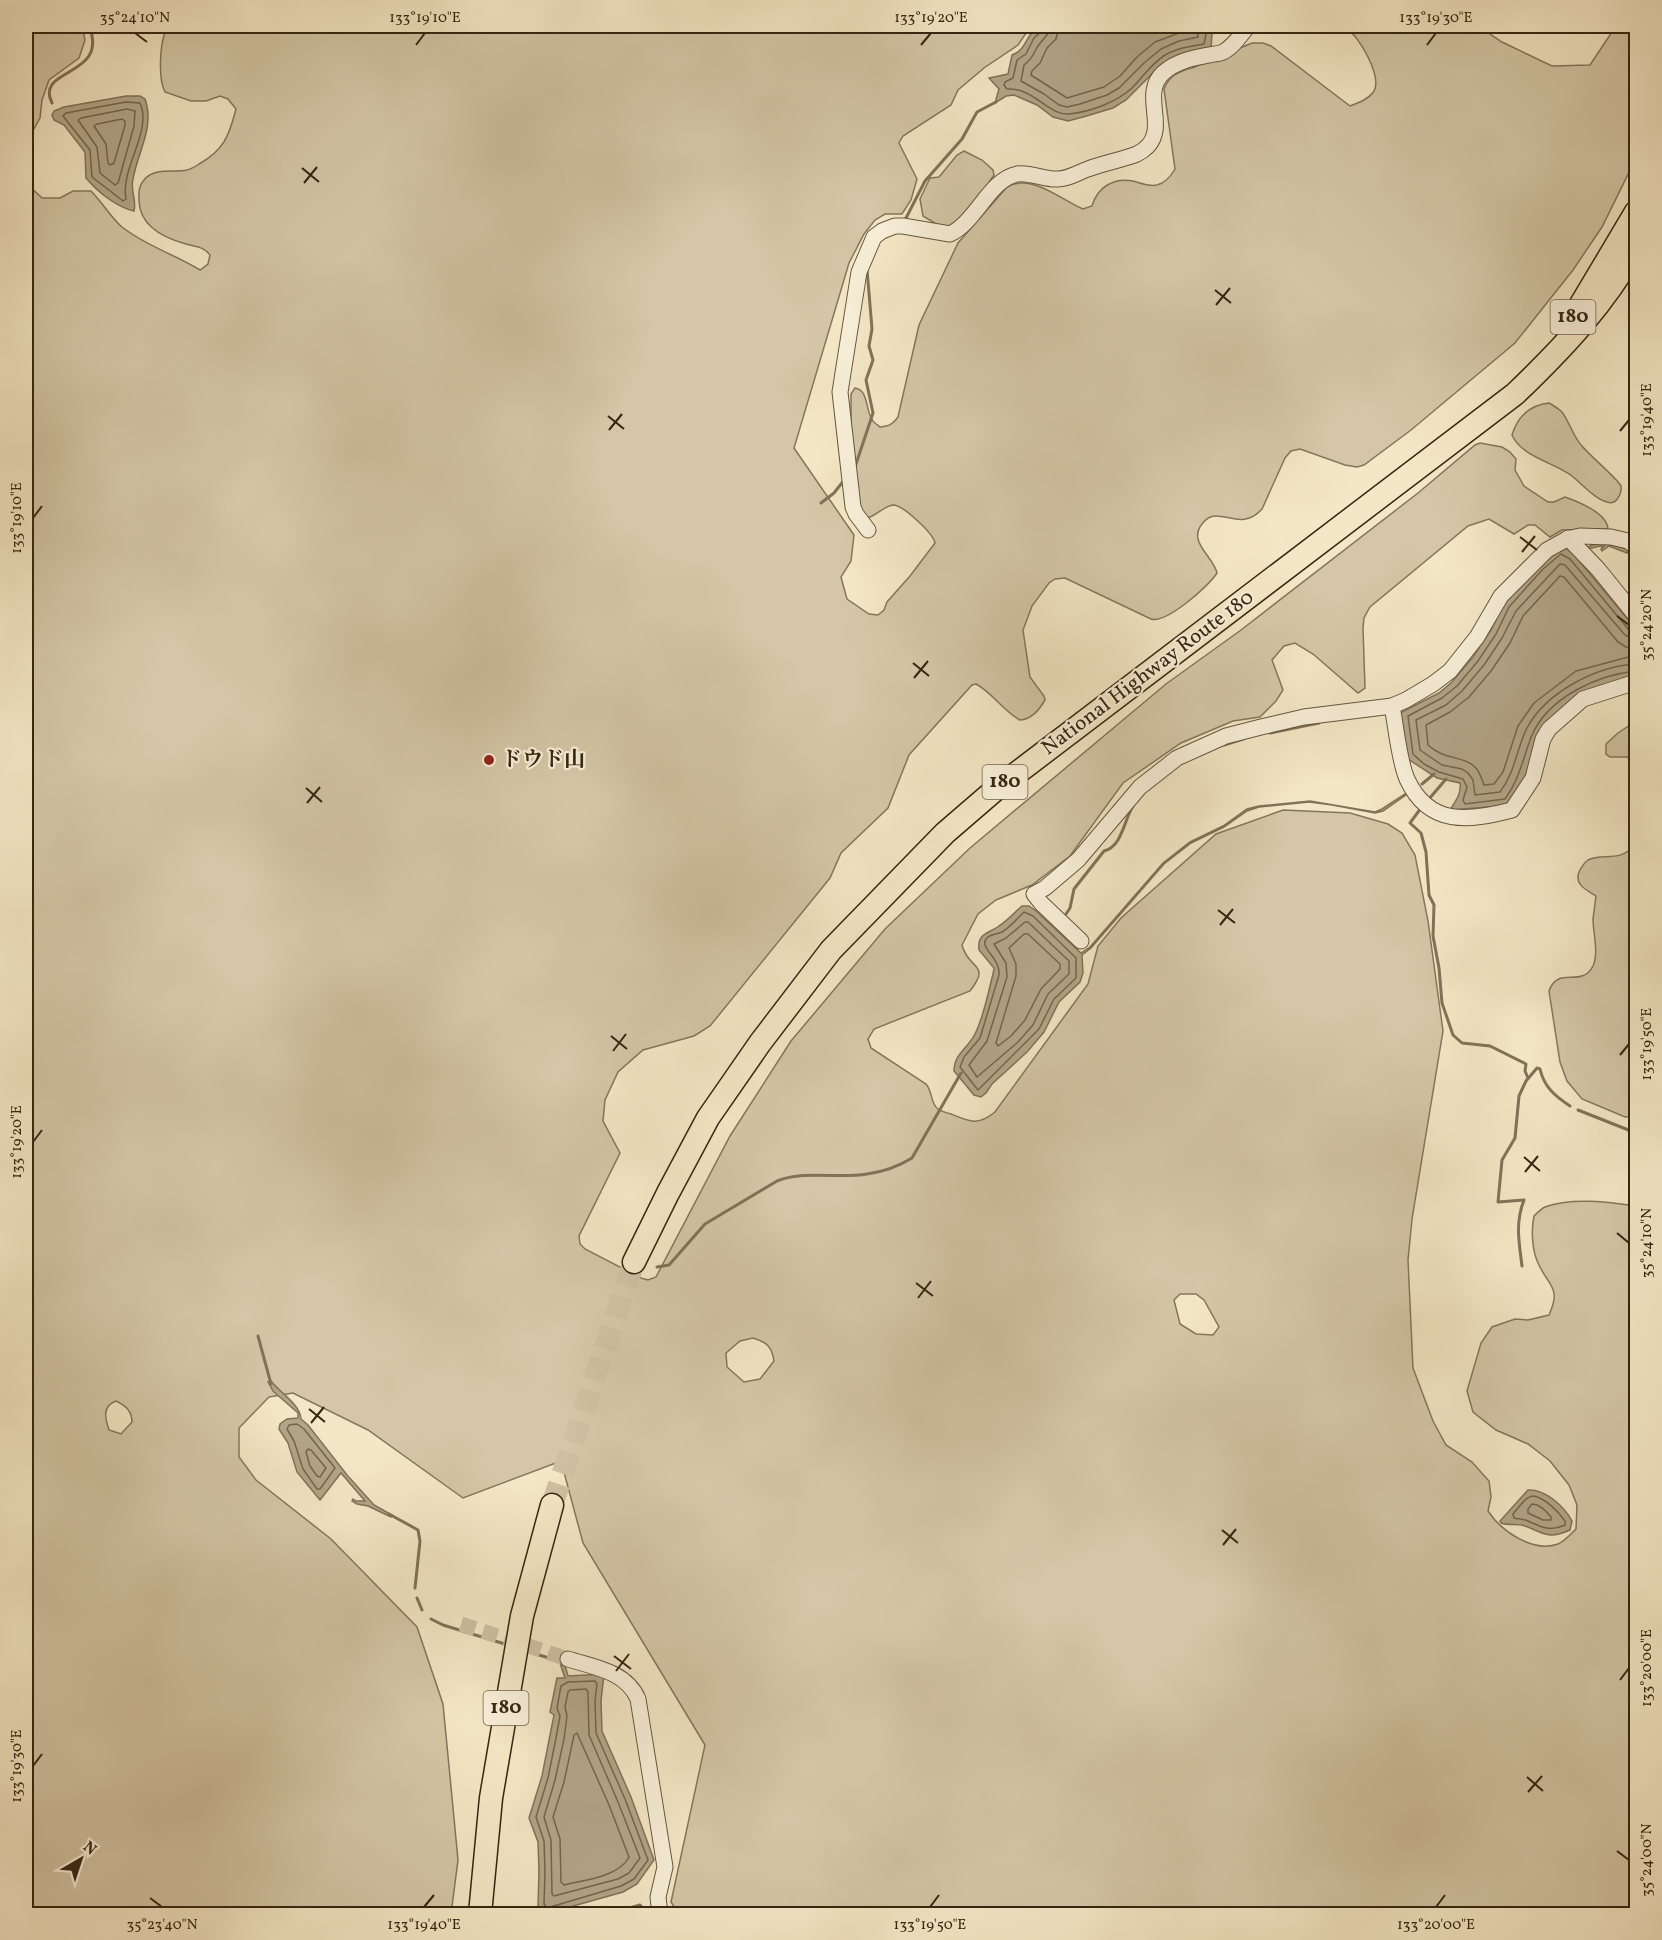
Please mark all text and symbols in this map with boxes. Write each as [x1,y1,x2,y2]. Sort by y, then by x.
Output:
text: 35°24'10"N [100,8,170,29]
text: 133°19'10"E [389,8,461,29]
text: 133°19'20"E [894,8,968,29]
text: 133°19'30"E [1399,8,1473,29]
road number: 180 [1550,300,1596,334]
text: 133°19'40"E [1637,383,1658,457]
text: 133°19'10"E [7,482,28,554]
street label: National Highway Route 180 [1036,583,1260,763]
text: 35°24'20"N [1637,589,1658,661]
place label: ドウド山 [501,746,585,775]
marker: ドウド山 [482,753,496,767]
road number: 180 [982,765,1028,799]
text: 133°19'50"E [1637,1008,1658,1080]
text: 133°19'20"E [7,1105,28,1179]
text: 35°24'10"N [1637,1208,1658,1278]
text: 133°20'00"E [1637,1629,1658,1707]
road number: 180 [484,1691,528,1725]
text: 133°19'30"E [7,1729,28,1803]
text: 35°24'00"N [1637,1823,1658,1897]
north arrow [51,1829,111,1889]
text: N [78,1837,101,1861]
text: 35°23'40"N [126,1915,198,1936]
text: 133°19'40"E [387,1915,461,1936]
text: 133°19'50"E [894,1915,966,1936]
text: 133°20'00"E [1397,1915,1475,1936]

